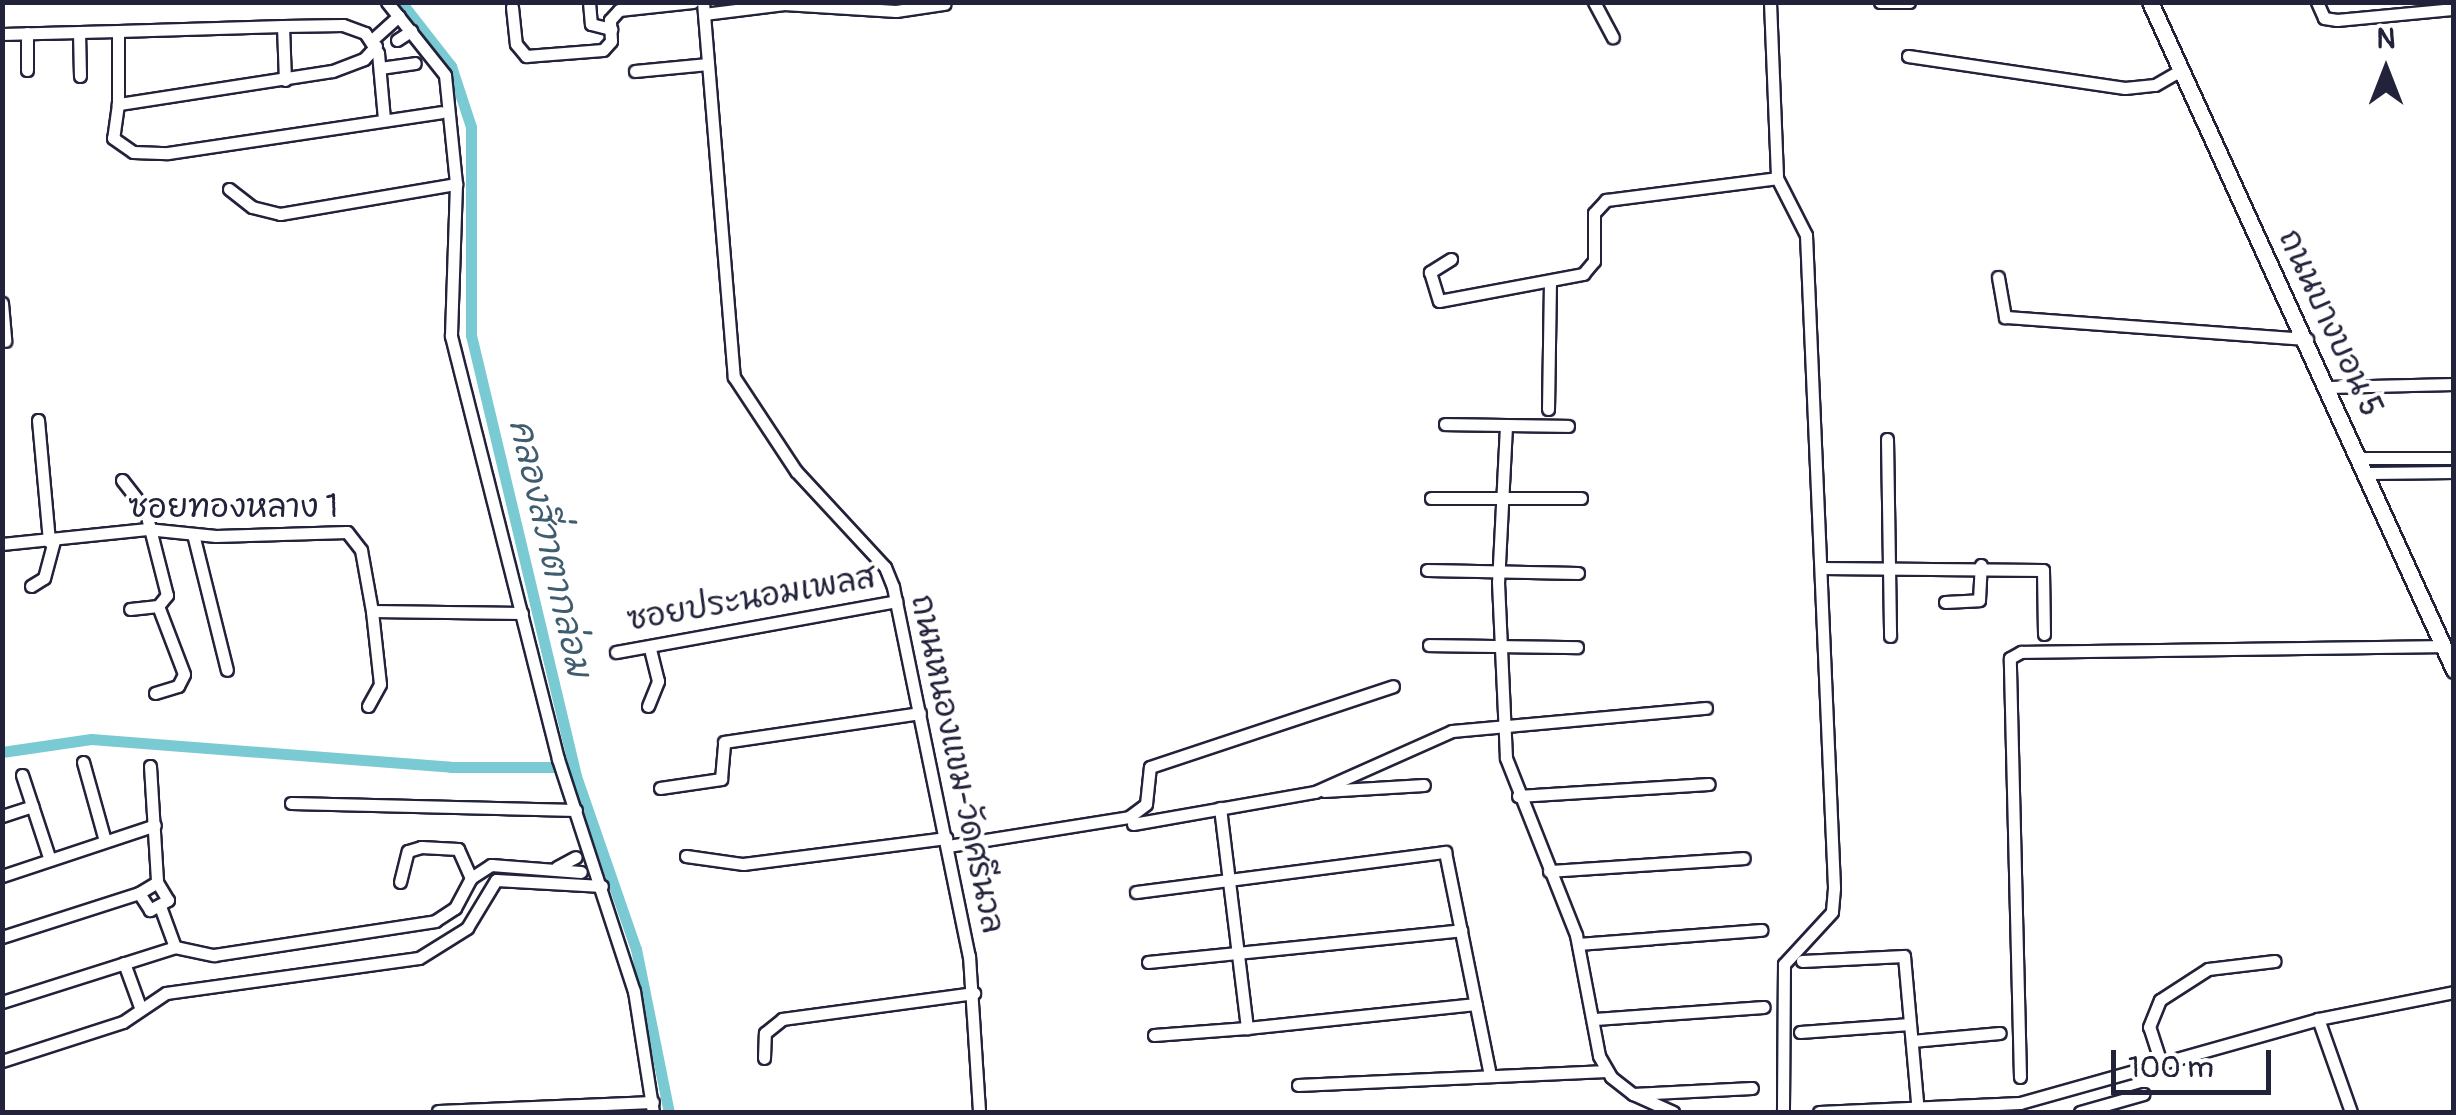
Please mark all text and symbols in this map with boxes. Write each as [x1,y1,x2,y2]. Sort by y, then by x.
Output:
north arrow [2336,20,2436,120]
text: N [2377,22,2395,57]
street label: ถนนบางบอน 5 [2270,223,2390,423]
water label: คลองสี่วาตากล่อม [500,415,600,681]
street label: ซอยทองหลาง 1 [128,488,338,526]
street label: ซอยประนอมเพลส [624,558,878,640]
street label: ถนนหนองแขม-วัดศรีนวล [902,591,1012,937]
scale bar [2116,1030,2276,1092]
text: 100 m [2128,1049,2214,1086]

